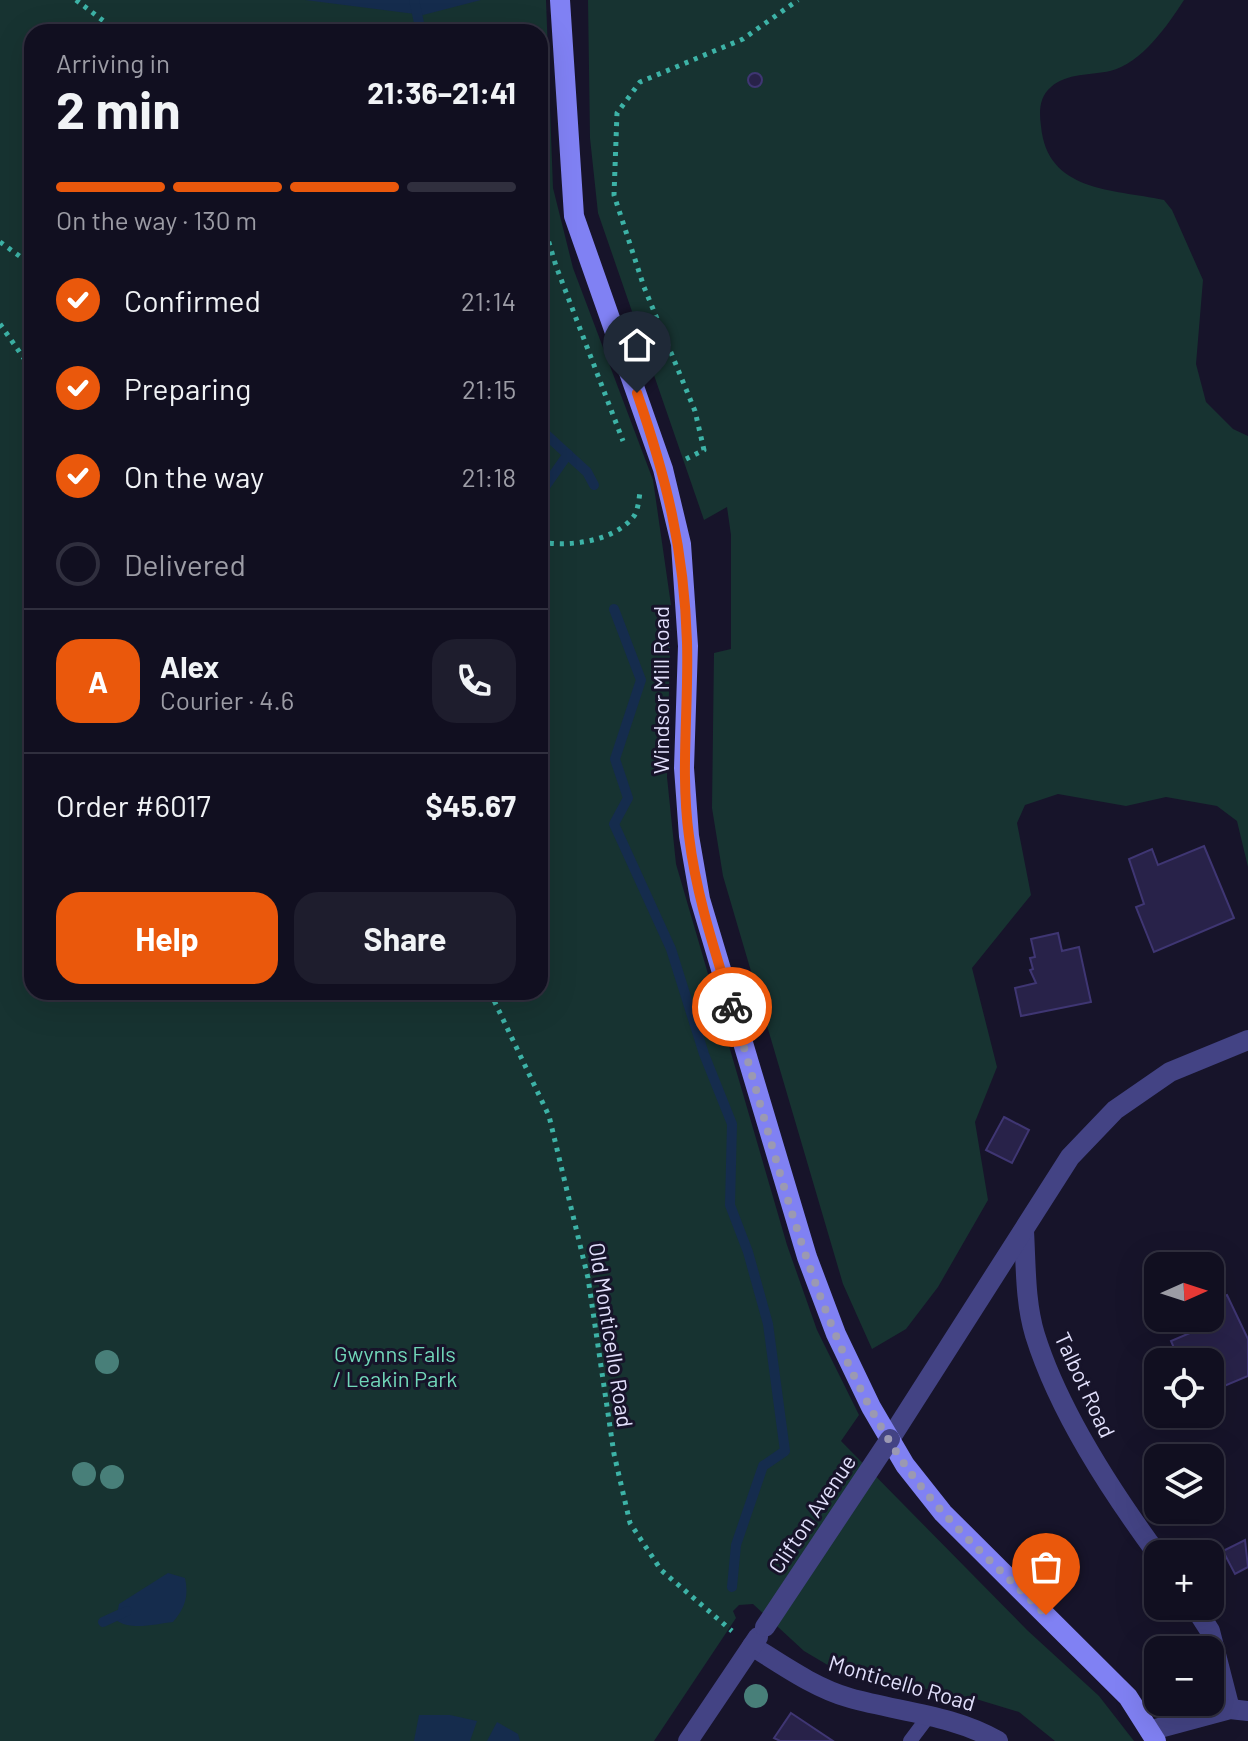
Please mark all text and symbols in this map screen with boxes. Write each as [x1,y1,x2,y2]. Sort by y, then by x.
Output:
text: Arriving in [56,47,170,78]
text: 21:36–21:41 [367,74,516,110]
text: 2 min [56,77,181,139]
text: On the way · 130 m [56,204,257,235]
icon: check [56,278,100,322]
text: Confirmed [124,282,261,318]
text: 21:14 [461,285,516,316]
pin [603,311,671,393]
icon: home [615,323,659,367]
icon: check [56,366,100,410]
text: Preparing [124,370,251,406]
text: 21:15 [462,373,516,404]
icon: check [56,454,100,498]
text: On the way [124,458,264,494]
text: 21:18 [462,461,516,492]
text: Delivered [124,546,246,582]
street label: Windsor Mill Road [647,606,673,774]
button: phone [432,639,516,723]
text: Alex [160,648,219,684]
text: A [88,663,108,699]
text: Courier · 4.6 [160,684,294,715]
text: Order #6017 [56,787,211,823]
text: $45.67 [425,787,516,823]
button: Help [56,892,278,984]
button: Share [294,892,516,984]
courier [692,967,772,1047]
icon: bike [710,985,754,1029]
street label: Old Monticello Road [585,1241,639,1429]
north arrow [1144,1252,1224,1332]
map controls [1144,1252,1224,1716]
street label: Talbot Road [1050,1328,1122,1441]
park label: Gwynns Falls / Leakin Park [333,1340,457,1391]
button: locate [1144,1348,1224,1428]
button: layers [1144,1444,1224,1524]
street label: Clifton Avenue [762,1449,860,1578]
pin [1012,1533,1080,1615]
button: + [1144,1540,1224,1620]
icon: bag [1024,1545,1068,1589]
button: − [1144,1636,1224,1716]
street label: Monticello Road [826,1649,979,1715]

